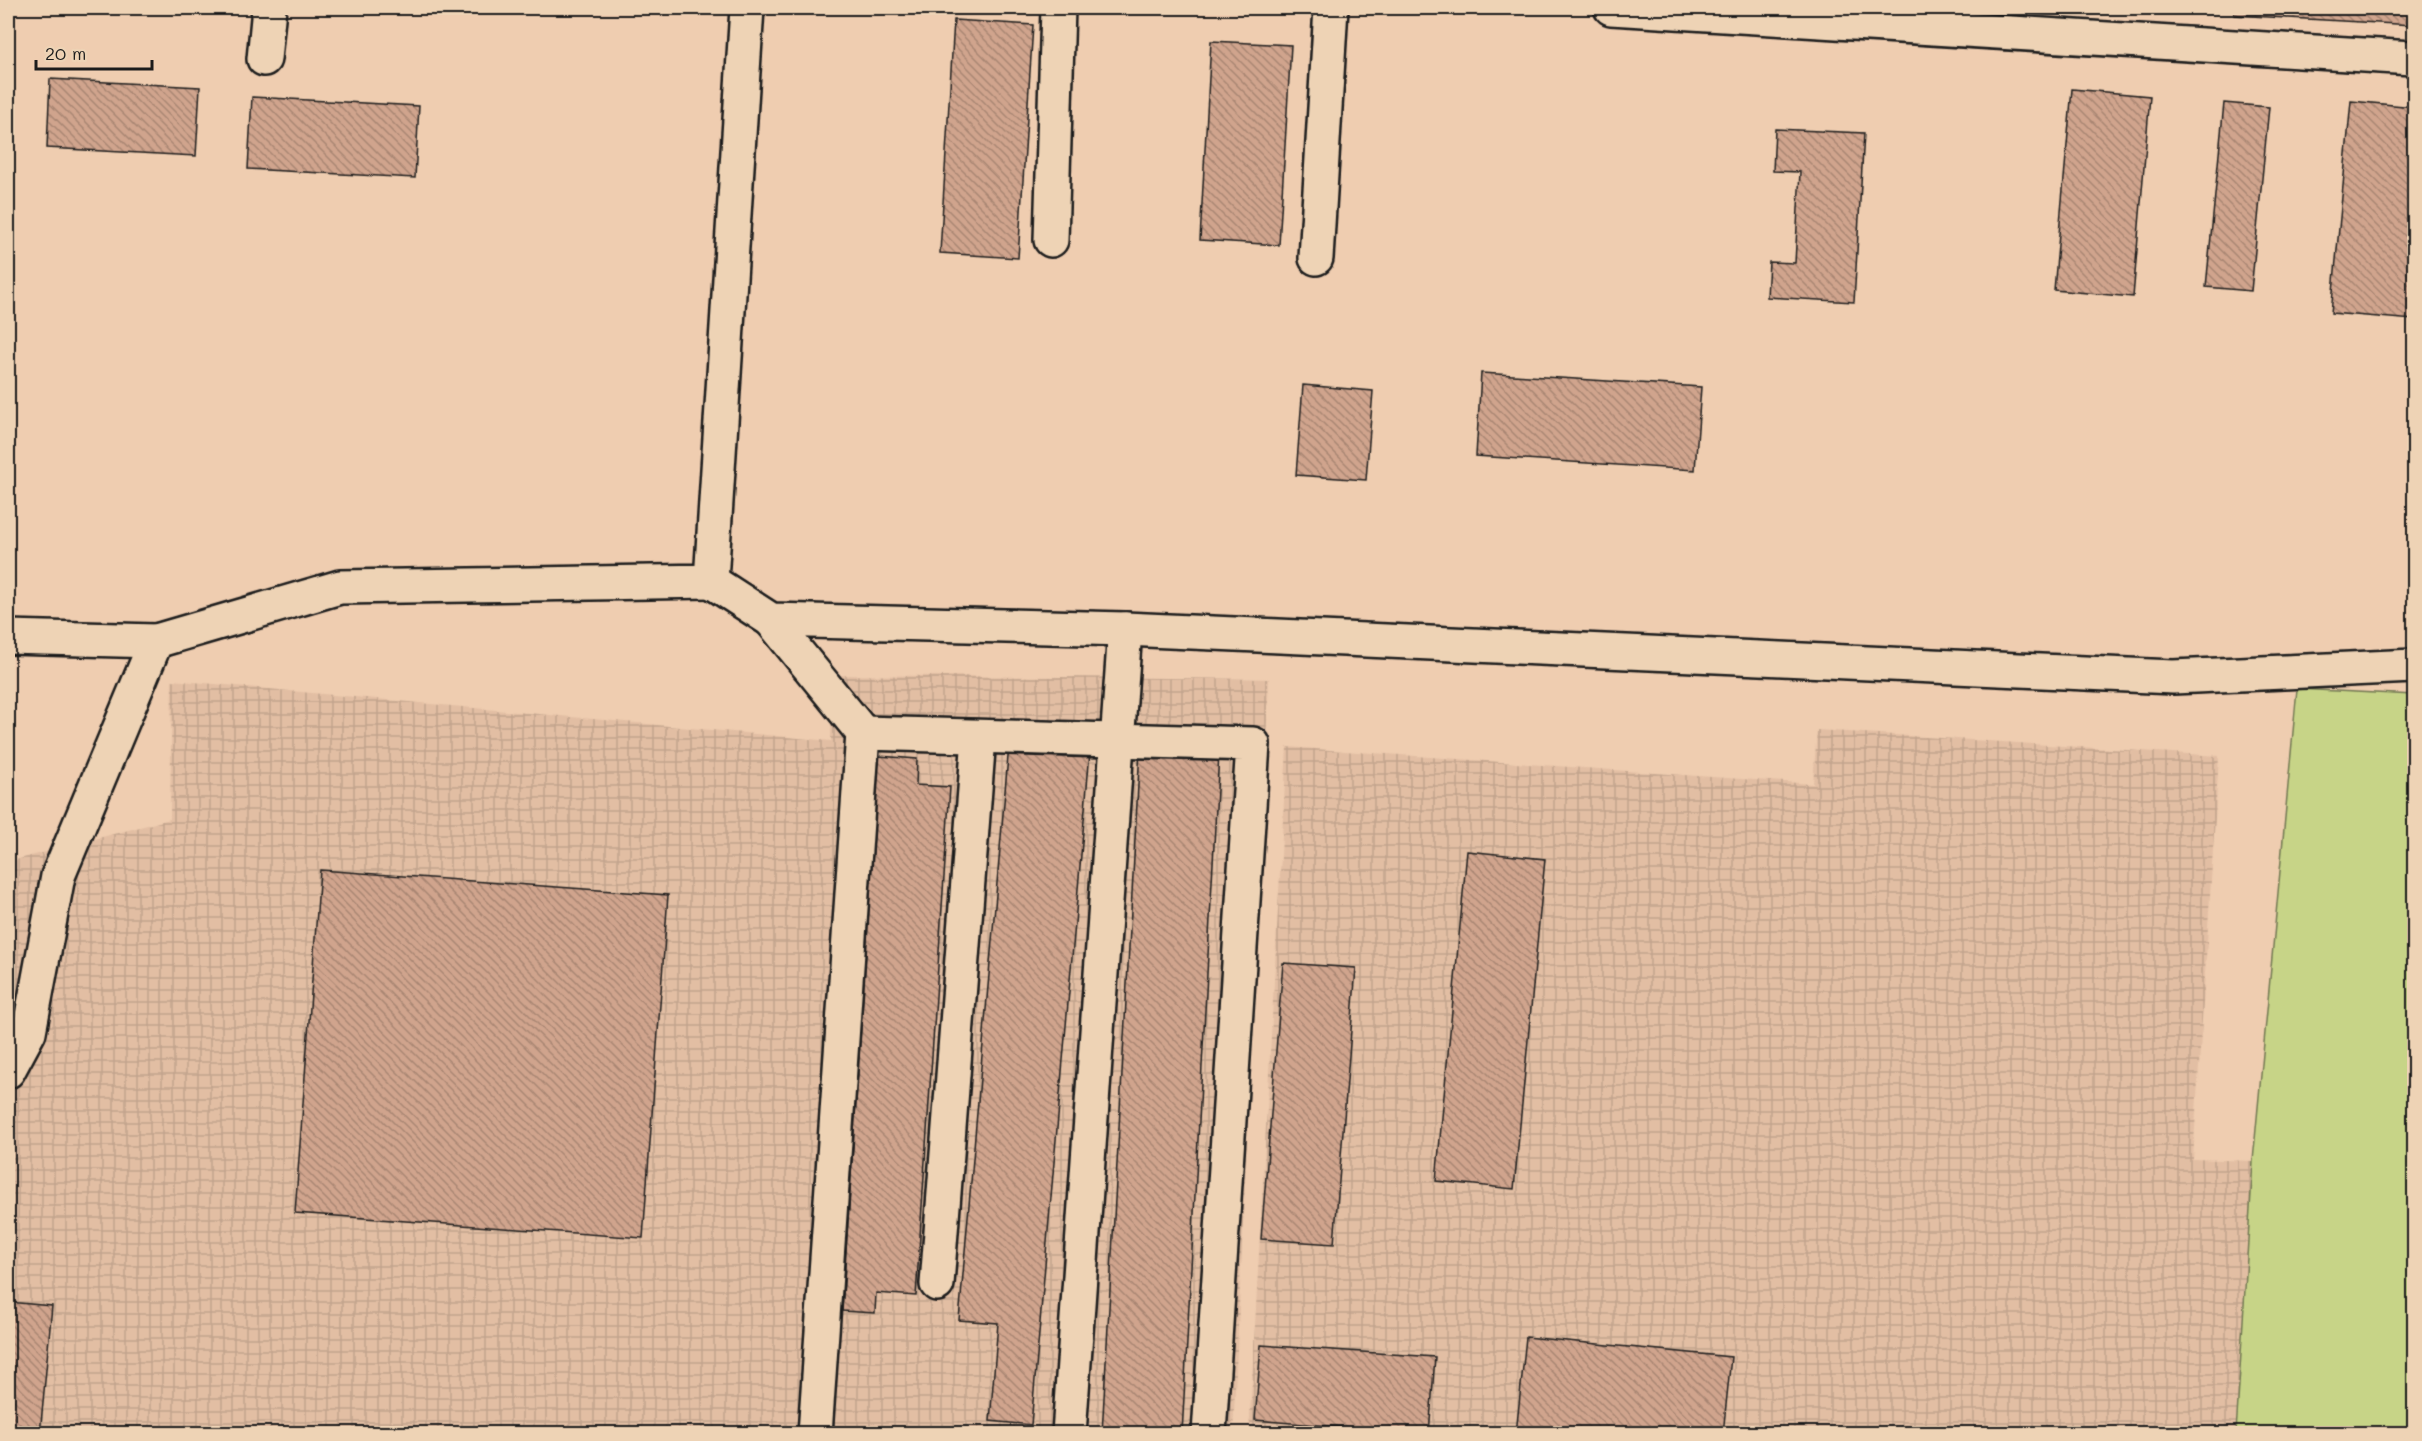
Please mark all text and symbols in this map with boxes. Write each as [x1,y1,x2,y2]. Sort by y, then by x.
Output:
scale bar [36,33,152,71]
text: 20 m [45,41,86,65]

